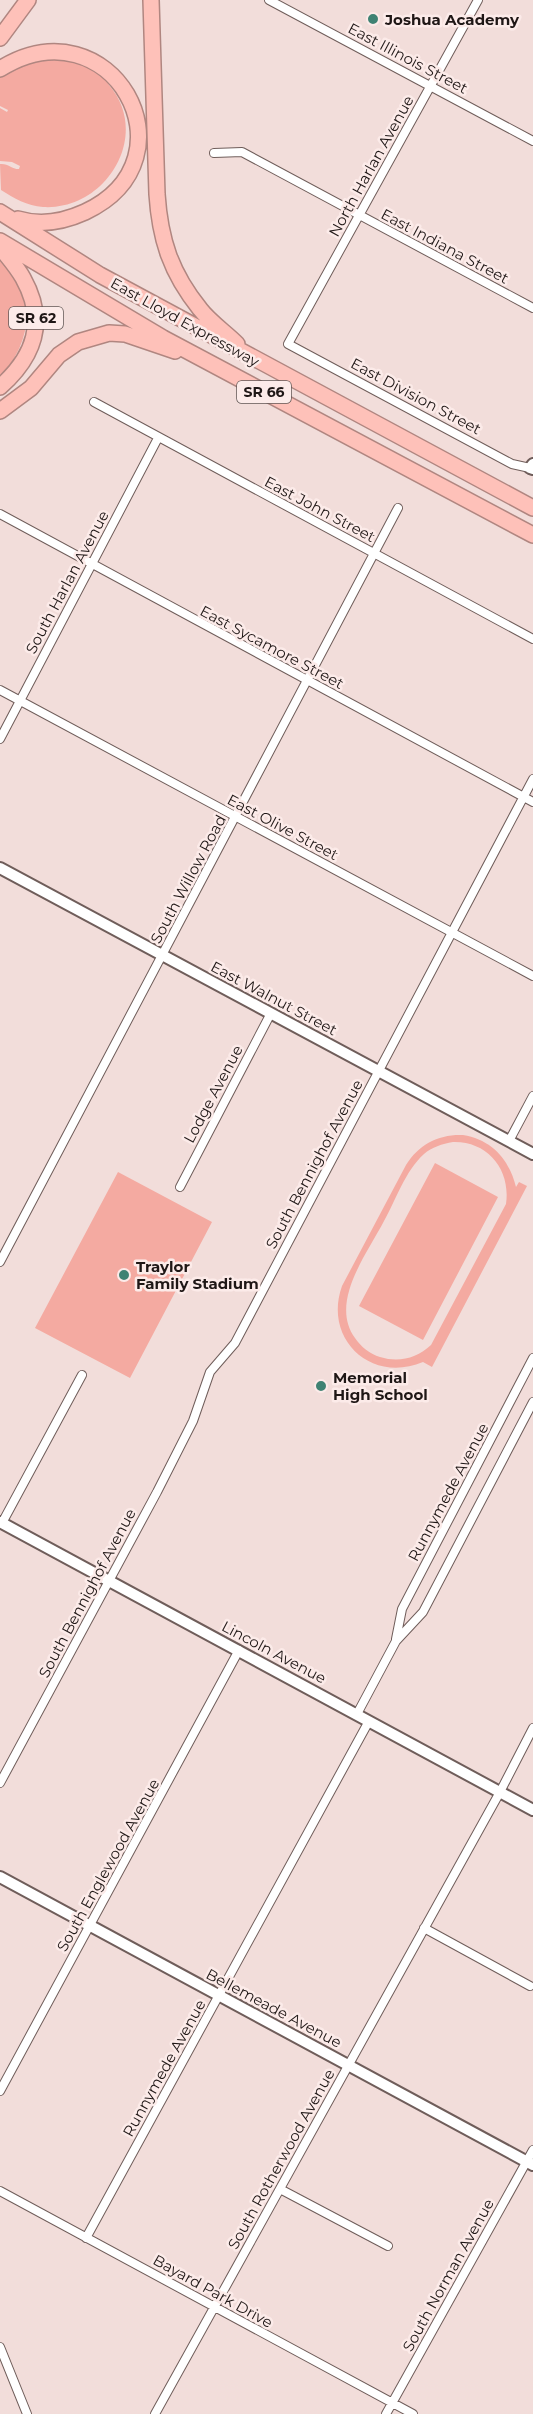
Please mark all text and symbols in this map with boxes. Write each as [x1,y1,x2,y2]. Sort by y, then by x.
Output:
place label: Joshua Academy [384,10,520,29]
marker: Joshua Academy [366,12,380,26]
street label: East Illinois Street [345,18,471,98]
street label: North Harlan Avenue [324,92,418,240]
street label: East Indiana Street [378,204,512,288]
street label: East Lloyd Expressway [107,273,263,371]
road number: SR 62 [9,307,63,329]
street label: East Division Street [348,354,484,438]
road number: SR 66 [237,381,291,403]
street label: East John Street [261,472,379,546]
street label: South Harlan Avenue [21,507,113,657]
street label: East Sycamore Street [197,601,347,693]
street label: East Olive Street [224,790,342,864]
street label: South Willow Road [146,811,230,947]
street label: East Walnut Street [208,957,340,1039]
street label: Lodge Avenue [179,1042,247,1146]
street label: South Bennighof Avenue [261,1076,367,1252]
place label: Traylor Family Stadium [136,1257,259,1293]
marker: Traylor Family Stadium [117,1268,131,1282]
place label: Memorial High School [333,1368,428,1404]
marker: Memorial High School [314,1379,328,1393]
street label: Runnymede Avenue [404,1420,492,1564]
street label: South Bennighof Avenue [34,1505,140,1681]
street label: Lincoln Avenue [219,1617,329,1687]
street label: South Englewood Avenue [52,1775,164,1955]
street label: Bellemeade Avenue [203,1964,345,2052]
street label: Runnymede Avenue [118,1996,210,2140]
street label: South Rotherwood Avenue [223,2066,339,2252]
street label: South Norman Avenue [398,2195,498,2355]
street label: Bayard Park Drive [150,2250,276,2332]

